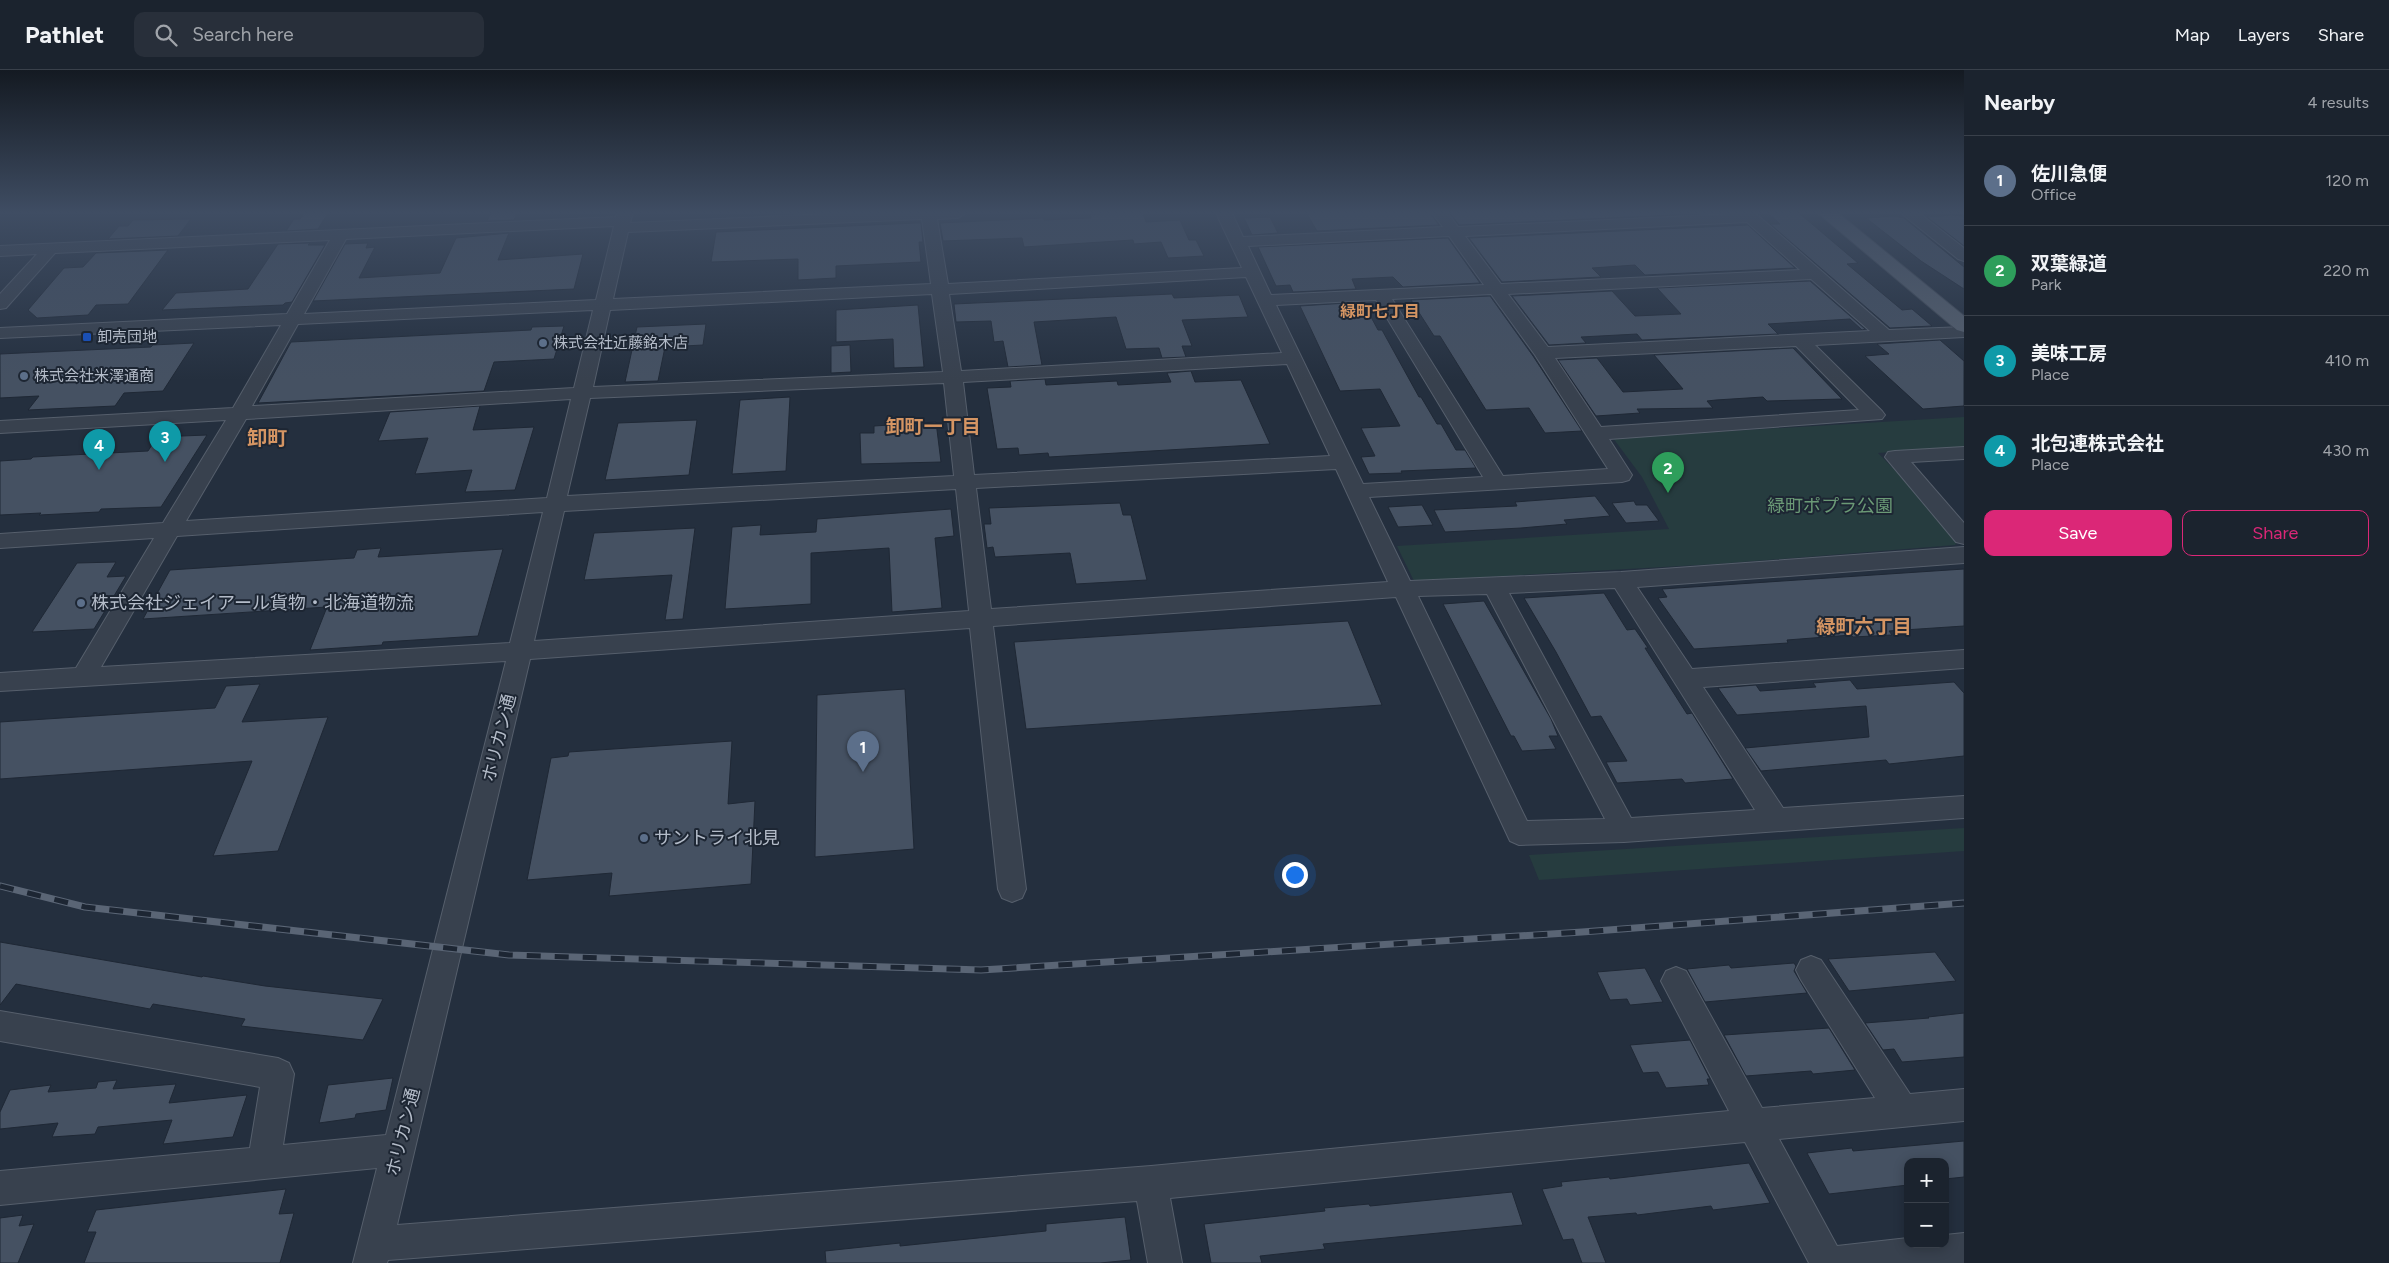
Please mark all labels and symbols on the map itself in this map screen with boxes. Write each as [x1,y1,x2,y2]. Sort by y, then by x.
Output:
district label: 緑町七丁目 [1340,302,1420,321]
place label: 卸売団地 [97,328,157,346]
marker: 卸売団地 [81,331,93,343]
place label: 株式会社近藤銘木店 [553,334,688,352]
marker: 株式会社近藤銘木店 [537,337,549,349]
place label: 株式会社米澤通商 [34,367,154,385]
marker: 株式会社米澤通商 [18,370,30,382]
district label: 卸町一丁目 [885,415,981,438]
pin: 3 [149,421,181,462]
district label: 卸町 [247,426,287,450]
pin: 4 [83,429,115,470]
pin: 2 [1652,452,1684,493]
park label: 緑町ポプラ公園 [1767,495,1893,517]
place label: 株式会社ジェイアール貨物・北海道物流 [91,592,414,614]
marker: 株式会社ジェイアール貨物・北海道物流 [75,597,87,609]
district label: 緑町六丁目 [1816,615,1912,638]
street label: ホリカン通 [477,692,521,784]
pin: 1 [847,731,879,772]
place label: サントライ北見 [654,827,780,849]
marker: サントライ北見 [638,832,650,844]
your location [1282,862,1308,888]
street label: ホリカン通 [381,1086,425,1178]

